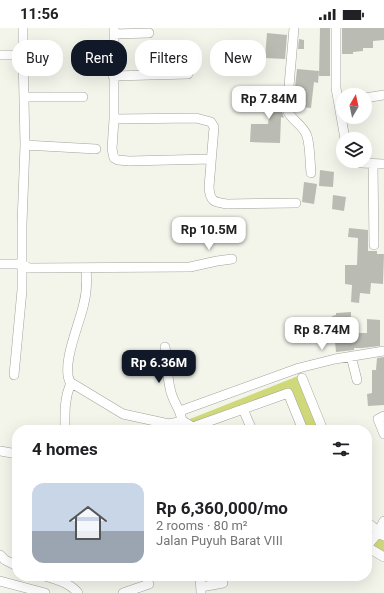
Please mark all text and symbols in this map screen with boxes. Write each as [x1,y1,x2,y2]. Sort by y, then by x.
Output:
text: 11:56 [20,5,59,23]
chip: Buy [12,40,63,76]
chip: Rent [71,40,127,76]
chip: Filters [135,40,202,76]
chip: New [210,40,266,76]
pin: Rp 7.84M [228,86,310,120]
north arrow [336,88,372,124]
map controls [336,88,372,168]
text: Rp 7.84M [241,91,297,106]
button: layers [336,132,372,168]
pin: Rp 10.5M [168,217,250,251]
text: Rp 10.5M [181,222,237,237]
pin: Rp 8.74M [281,317,363,351]
text: Rp 8.74M [294,322,350,337]
pin: Rp 6.36M [118,350,200,384]
text: Rp 6.36M [131,355,187,370]
icon: filters [330,438,352,460]
text: 4 homes [32,439,98,459]
text: Rp 6,360,000/mo [156,498,288,518]
icon: home [64,499,112,547]
text: 2 rooms · 80 m² [156,518,248,533]
text: Jalan Puyuh Barat VIII [156,533,283,548]

